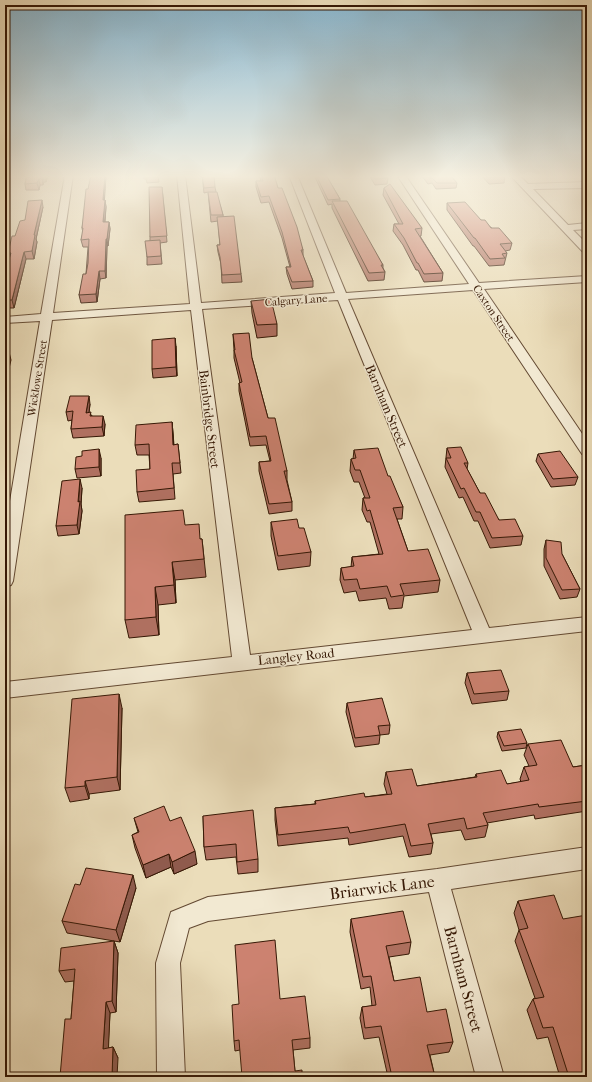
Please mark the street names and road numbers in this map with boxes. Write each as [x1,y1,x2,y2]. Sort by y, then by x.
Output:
street label: Caxton Street [470,283,517,344]
street label: Calgary Lane [264,292,328,309]
street label: Wicklowe Street [25,339,50,418]
street label: Barnham Street [362,362,411,450]
street label: Bainbridge Street [196,369,223,470]
street label: Langley Road [257,645,336,668]
street label: Briarwick Lane [328,872,436,903]
street label: Barnham Street [440,924,487,1035]

